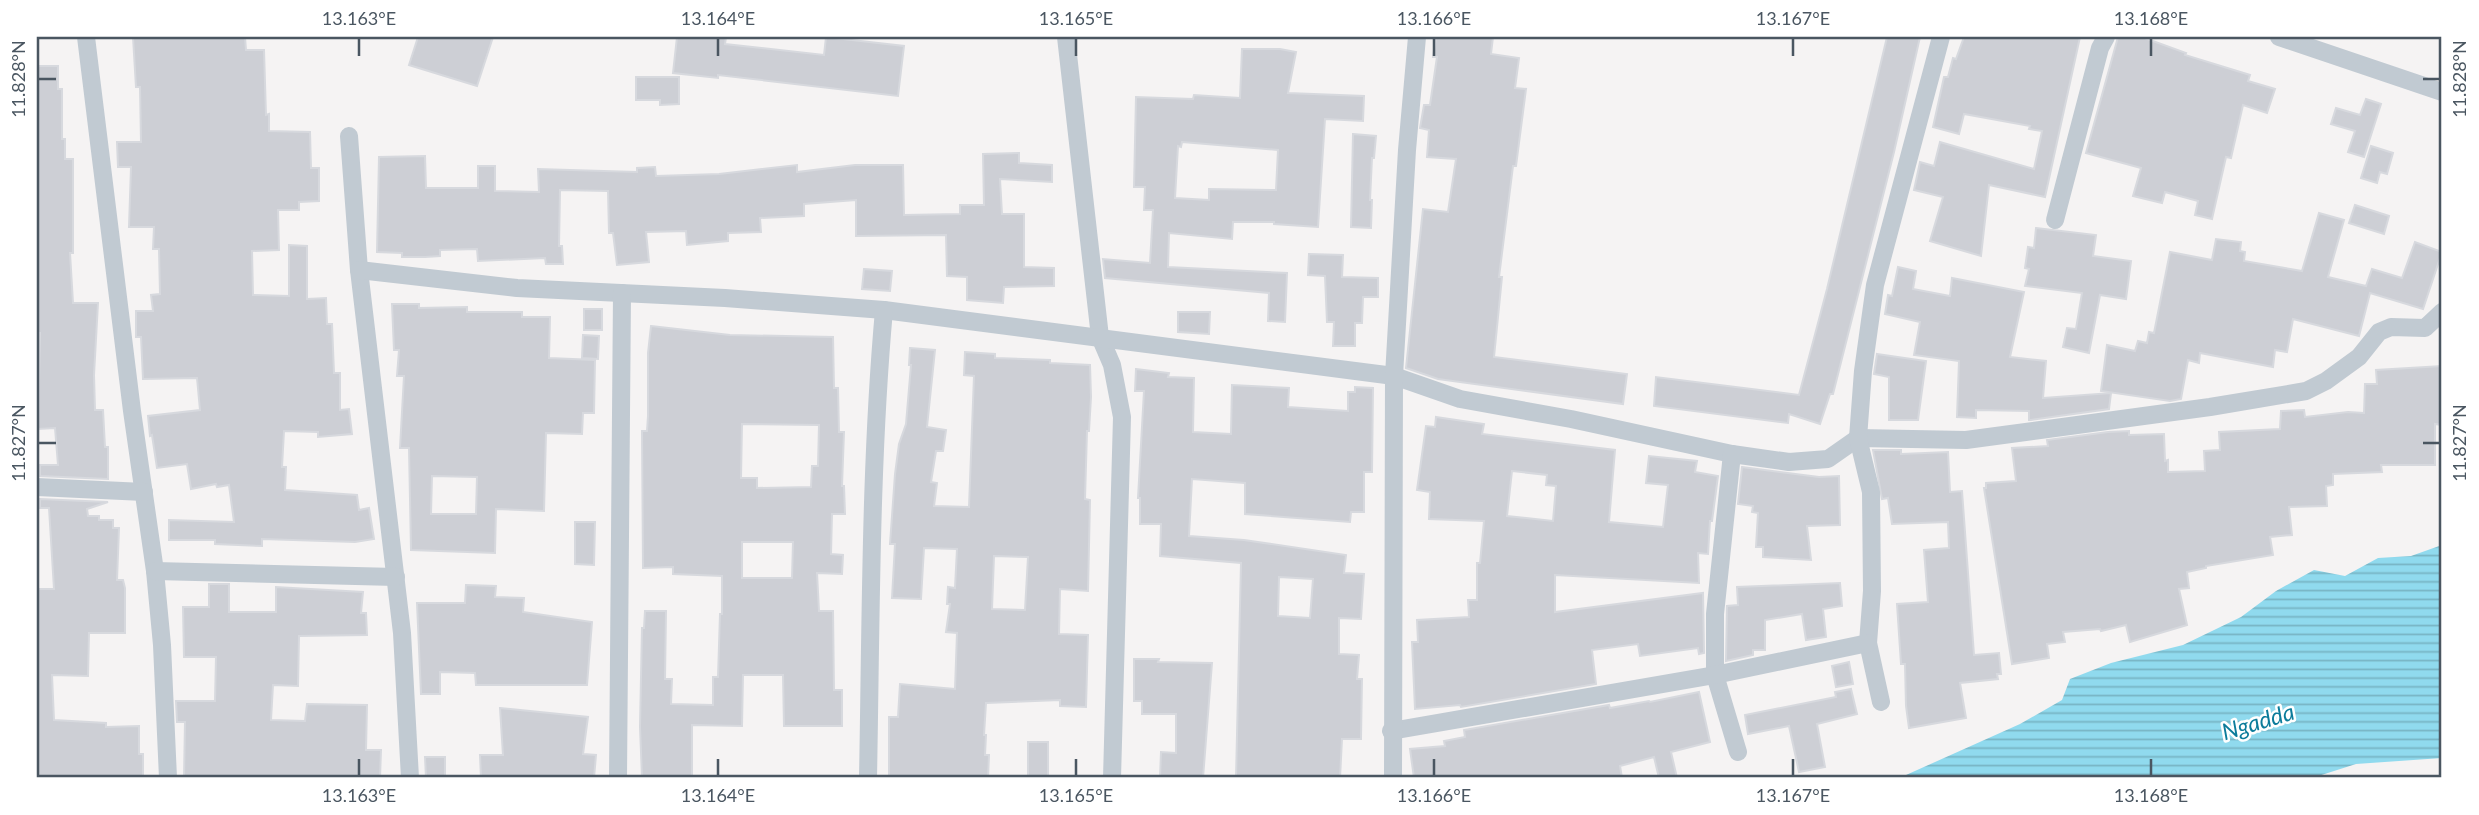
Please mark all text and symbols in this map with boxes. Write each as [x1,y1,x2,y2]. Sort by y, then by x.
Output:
text: 13.163°E [322,7,396,29]
text: 13.164°E [681,7,755,29]
text: 13.165°E [1039,7,1113,29]
text: 13.166°E [1397,7,1471,29]
text: 13.167°E [1756,7,1830,29]
text: 13.168°E [2114,7,2188,29]
text: 11.828°N [7,40,29,118]
text: 11.828°N [2448,40,2470,118]
text: 11.827°N [7,404,29,482]
text: 11.827°N [2448,404,2470,482]
water label: Ngadda [2218,697,2297,745]
text: 13.163°E [322,784,396,806]
text: 13.164°E [681,784,755,806]
text: 13.165°E [1039,784,1113,806]
text: 13.166°E [1397,784,1471,806]
text: 13.167°E [1756,784,1830,806]
text: 13.168°E [2114,784,2188,806]

